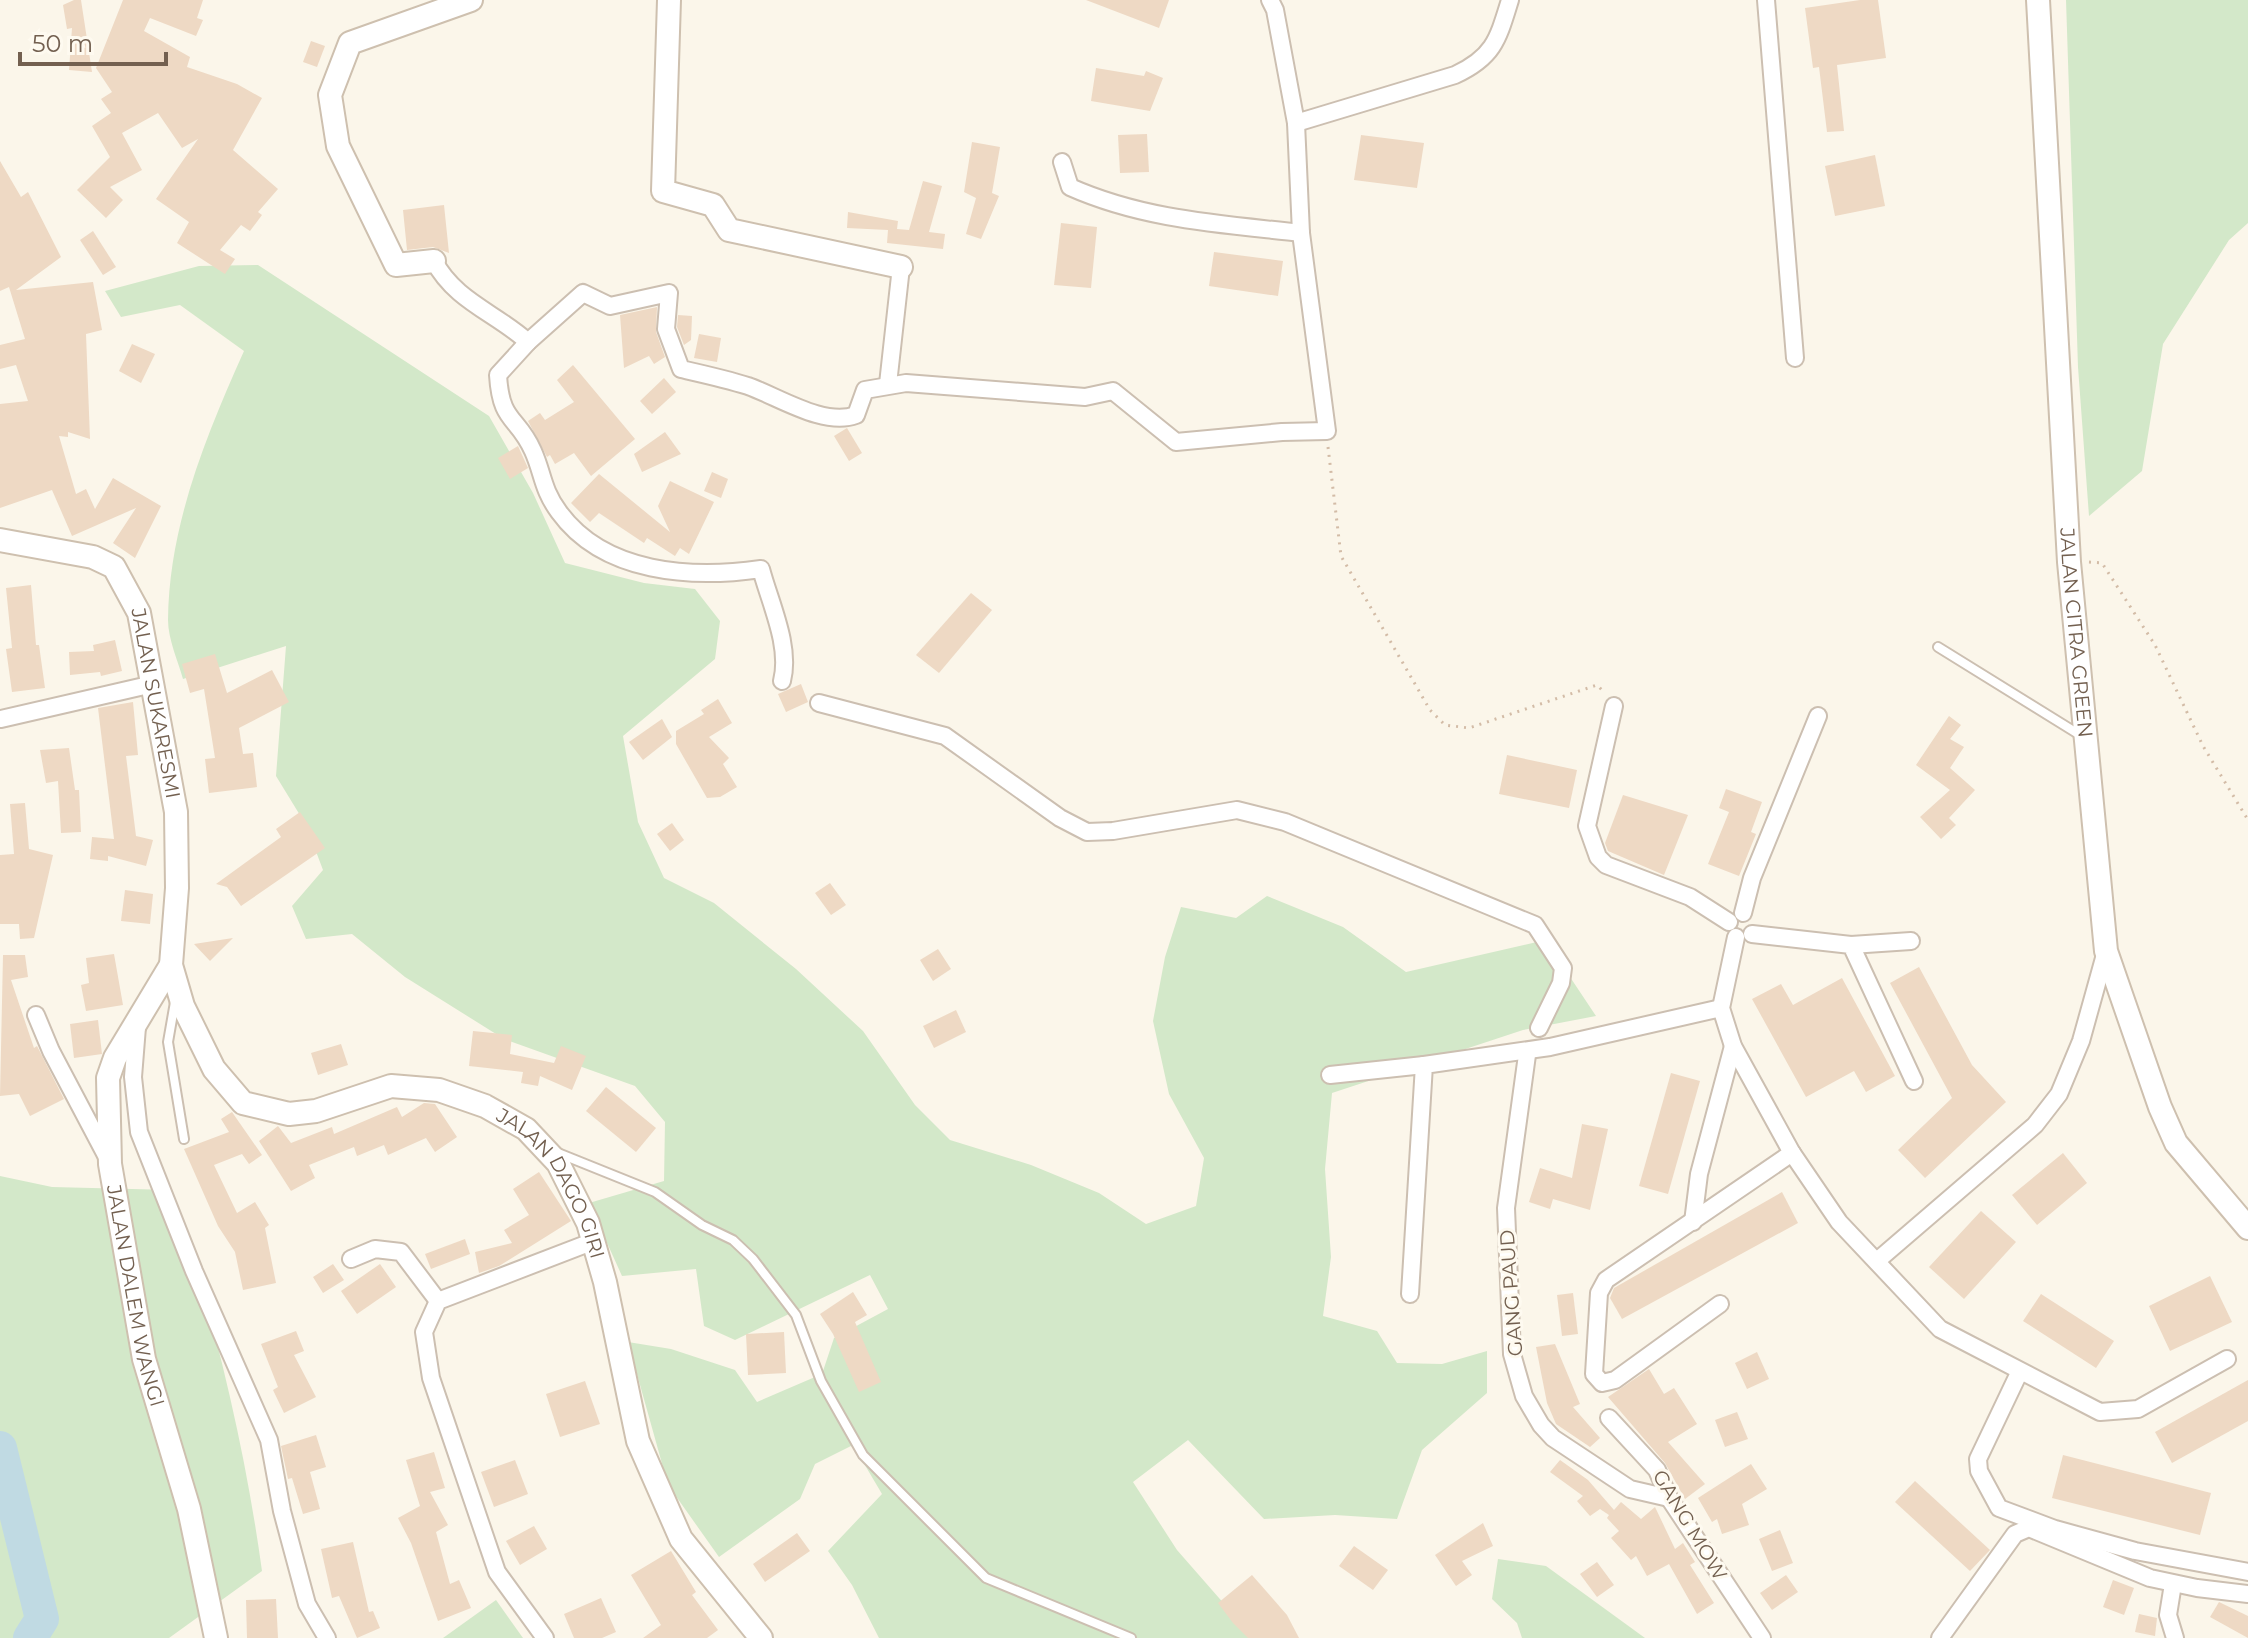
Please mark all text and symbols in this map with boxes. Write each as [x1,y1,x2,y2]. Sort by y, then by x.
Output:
scale bar [20,16,166,66]
text: 50 m [32,29,93,58]
street label: JALAN CITRA GREEN [2055,526,2098,739]
street label: JALAN SUKARESMI [126,605,185,800]
street label: JALAN DAGO GIRI [492,1103,610,1261]
street label: JALAN DALEM WANGI [102,1182,170,1409]
street label: GANG PAUD [1495,1229,1527,1357]
street label: GANG MOW [1648,1465,1732,1585]

